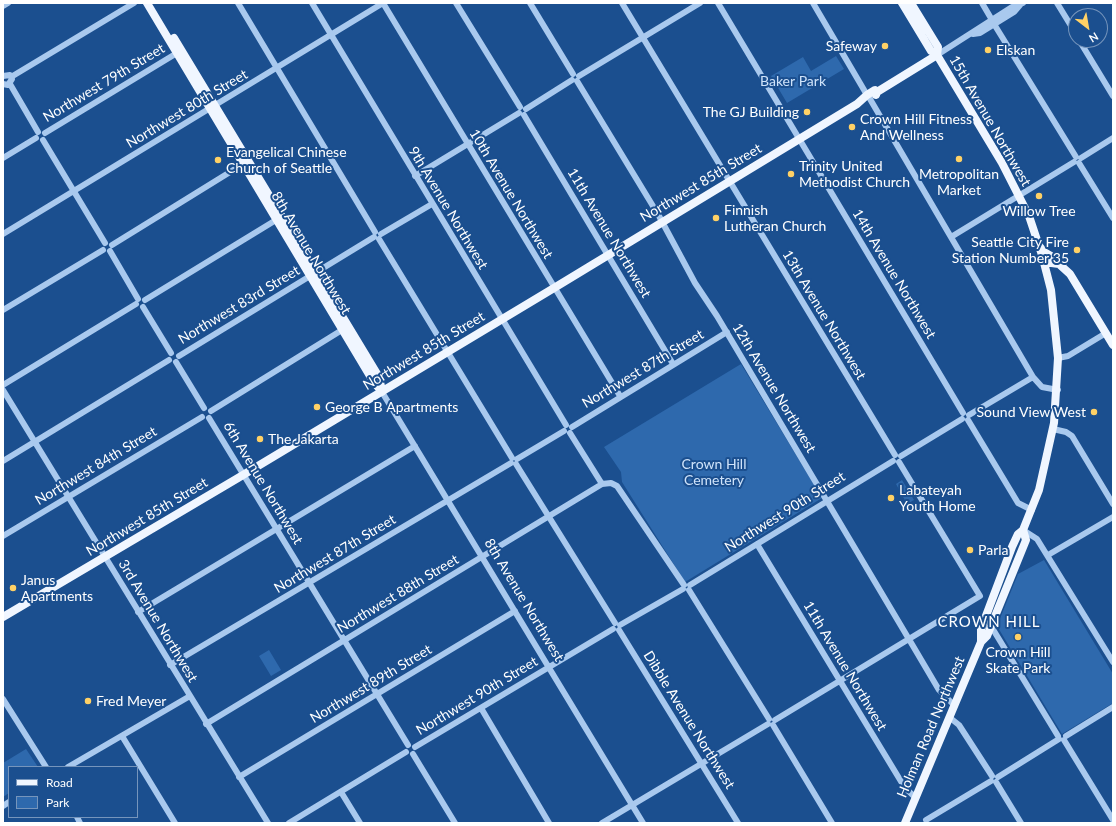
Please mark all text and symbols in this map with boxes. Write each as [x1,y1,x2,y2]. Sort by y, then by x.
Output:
north arrow [1068,8,1108,48]
text: N [1087,30,1101,46]
place label: Safeway [826,38,877,54]
street label: Northwest 79th Street [40,40,168,126]
marker: Safeway [880,41,890,51]
place label: Elskan [996,42,1035,58]
marker: Elskan [983,45,993,55]
street label: 15th Avenue Northwest [946,53,1034,189]
street label: Northwest 80th Street [123,66,251,152]
park label: Baker Park [760,73,826,89]
place label: The GJ Building [703,104,799,120]
marker: The GJ Building [802,107,812,117]
place label: Crown Hill Fitness And Wellness [860,111,972,144]
marker: Crown Hill Fitness And Wellness [847,122,857,132]
street label: 10th Avenue Northwest [466,126,556,262]
street label: Northwest 85th Street [637,140,765,226]
place label: Evangelical Chinese Church of Seattle [226,144,347,176]
street label: 9th Avenue Northwest [405,144,491,272]
marker: Metropolitan Market [954,154,964,164]
marker: Evangelical Chinese Church of Seattle [213,155,223,165]
place label: Trinity United Methodist Church [799,158,910,190]
street label: 11th Avenue Northwest [564,165,654,301]
place label: Metropolitan Market [919,166,999,198]
marker: Trinity United Methodist Church [786,169,796,179]
street label: 8th Avenue Northwest [268,189,354,317]
marker: Willow Tree [1034,191,1044,201]
place label: Finnish Lutheran Church [724,202,826,234]
place label: Willow Tree [1002,203,1076,219]
street label: 14th Avenue Northwest [849,206,939,342]
marker: Finnish Lutheran Church [711,213,721,223]
place label: Seattle City Fire Station Number 35 [952,234,1069,266]
marker: Seattle City Fire Station Number 35 [1072,245,1082,255]
street label: 13th Avenue Northwest [779,247,869,383]
street label: Northwest 83rd Street [175,262,303,348]
street label: Northwest 85th Street [360,308,488,394]
street label: 12th Avenue Northwest [729,320,819,456]
street label: Northwest 87th Street [579,326,707,412]
place label: George B Apartments [325,399,458,415]
marker: George B Apartments [312,402,322,412]
place label: Sound View West [977,404,1086,420]
marker: Sound View West [1089,407,1099,417]
street label: 6th Avenue Northwest [220,419,306,547]
street label: Northwest 84th Street [32,423,160,509]
place label: The Jakarta [268,431,339,447]
marker: The Jakarta [255,434,265,444]
park label: Crown Hill Cemetery [682,456,746,488]
street label: Northwest 90th Street [722,468,848,556]
street label: Northwest 85th Street [83,474,211,560]
place label: Labateyah Youth Home [899,482,976,514]
marker: Labateyah Youth Home [886,493,896,503]
street label: Northwest 87th Street [271,511,399,597]
street label: 8th Avenue Northwest [481,536,567,664]
place label: Parla [978,542,1008,558]
marker: Parla [965,545,975,555]
street label: Northwest 88th Street [334,551,462,637]
street label: 3rd Avenue Northwest [115,557,201,685]
place label: Janus Apartments [21,572,93,604]
marker: Janus Apartments [8,583,18,593]
street label: 11th Avenue Northwest [800,598,890,734]
district label: CROWN HILL [937,613,1041,631]
marker: Crown Hill Skate Park [1013,632,1023,642]
street label: Northwest 89th Street [307,641,435,727]
place label: Crown Hill Skate Park [986,644,1050,676]
street label: Dibble Avenue Northwest [640,648,738,792]
street label: Northwest 90th Street [413,653,541,739]
street label: Holman Road Northwest [894,654,968,800]
place label: Fred Meyer [96,693,166,709]
marker: Fred Meyer [83,696,93,706]
legend [8,766,138,818]
text: Road [46,775,73,790]
text: Park [46,795,69,810]

